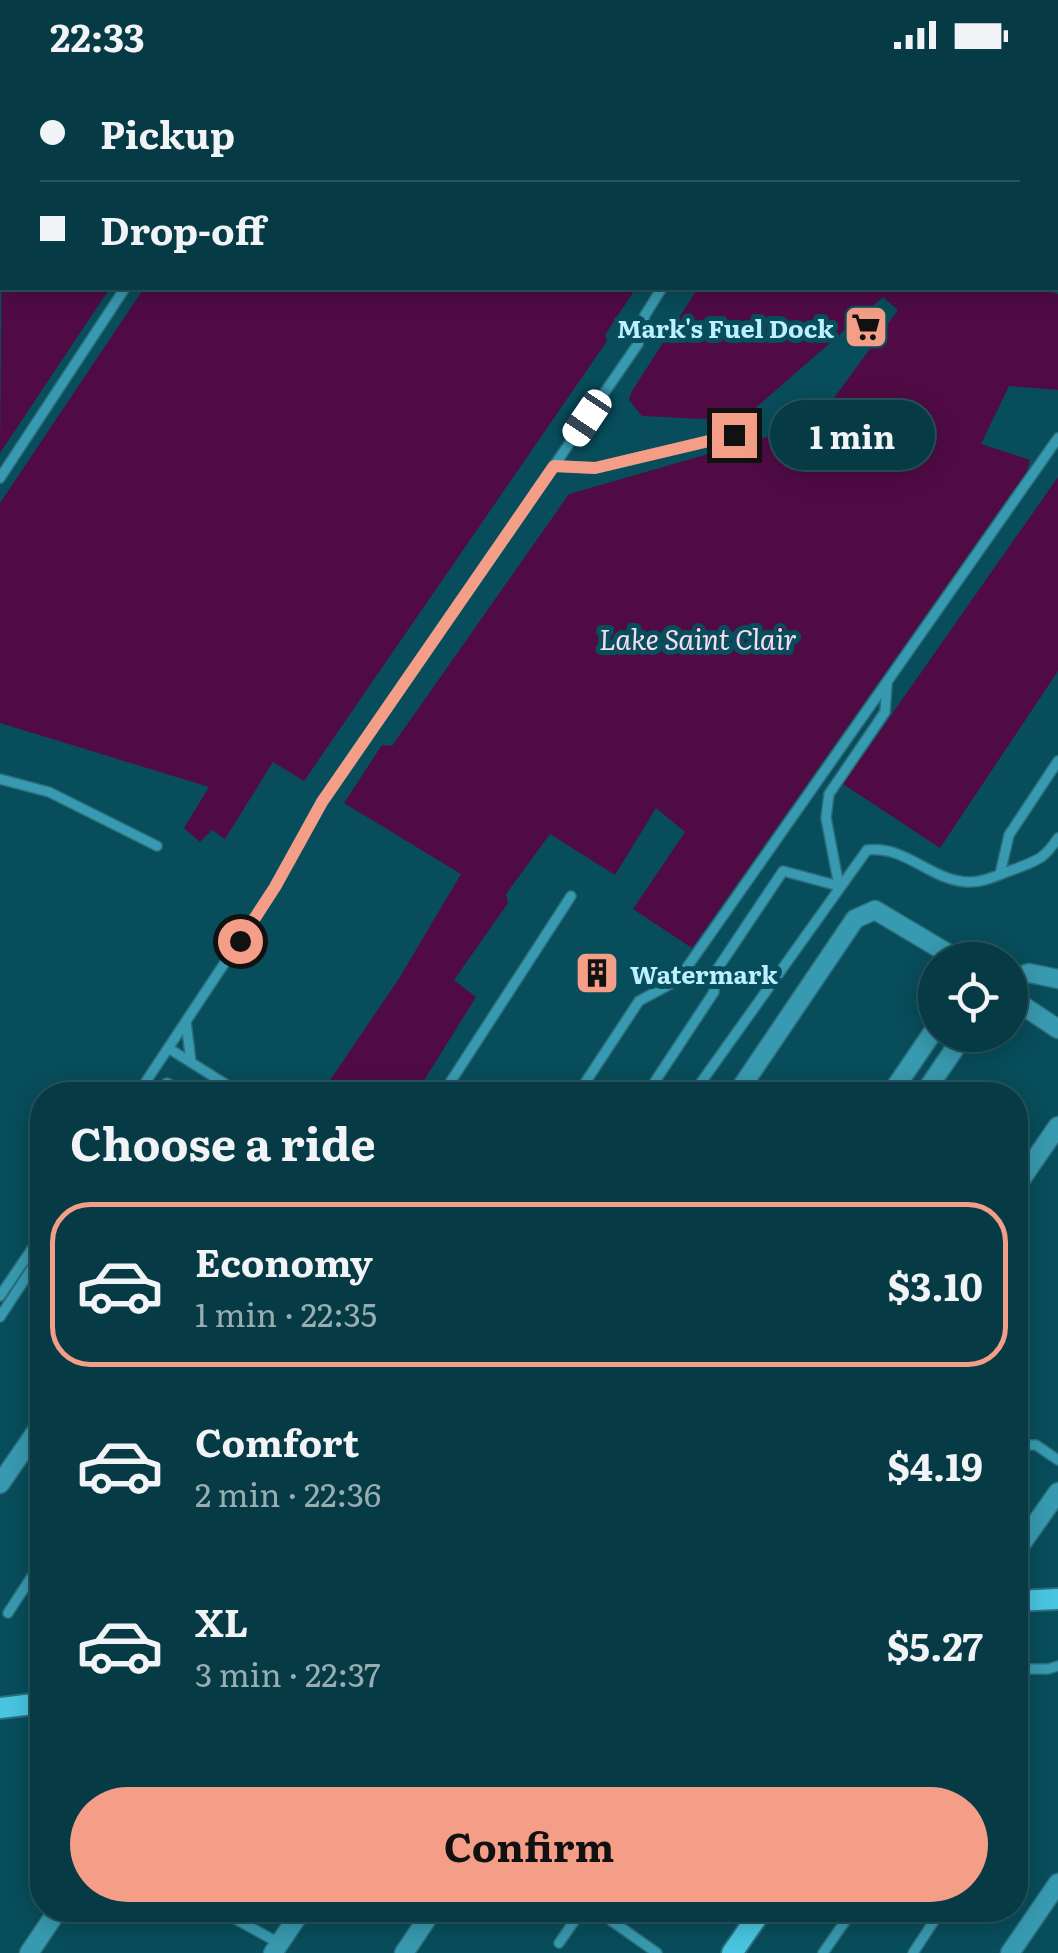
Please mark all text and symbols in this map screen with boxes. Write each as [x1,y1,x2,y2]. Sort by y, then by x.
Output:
text: 22:33 [50,7,145,64]
text: Pickup [100,104,235,161]
text: Drop-off [100,200,265,257]
supermarket icon: Mark's Fuel Dock [843,304,889,350]
place label: Mark's Fuel Dock [617,309,834,346]
car [558,385,616,451]
callout: 1 min [769,400,934,470]
text: 1 min [810,411,895,459]
route end [712,413,757,458]
water label: Lake Saint Clair [599,617,797,659]
route start [218,919,263,964]
map controls [918,942,1028,1052]
button: locate [918,942,1028,1052]
building icon: Watermark [574,950,620,996]
place label: Watermark [630,955,778,992]
text: Choose a ride [70,1108,376,1175]
text: Economy [195,1232,373,1289]
icon: car [75,1240,165,1330]
text: $3.10 [888,1256,983,1313]
text: 1 min · 22:35 [195,1289,377,1337]
text: Comfort [195,1412,359,1469]
icon: car [75,1420,165,1510]
text: $4.19 [887,1436,983,1493]
text: 2 min · 22:36 [195,1469,381,1517]
text: XL [195,1592,248,1649]
icon: car [75,1600,165,1690]
text: $5.27 [887,1616,983,1673]
text: 3 min · 22:37 [195,1649,380,1697]
button: Confirm [70,1787,988,1902]

